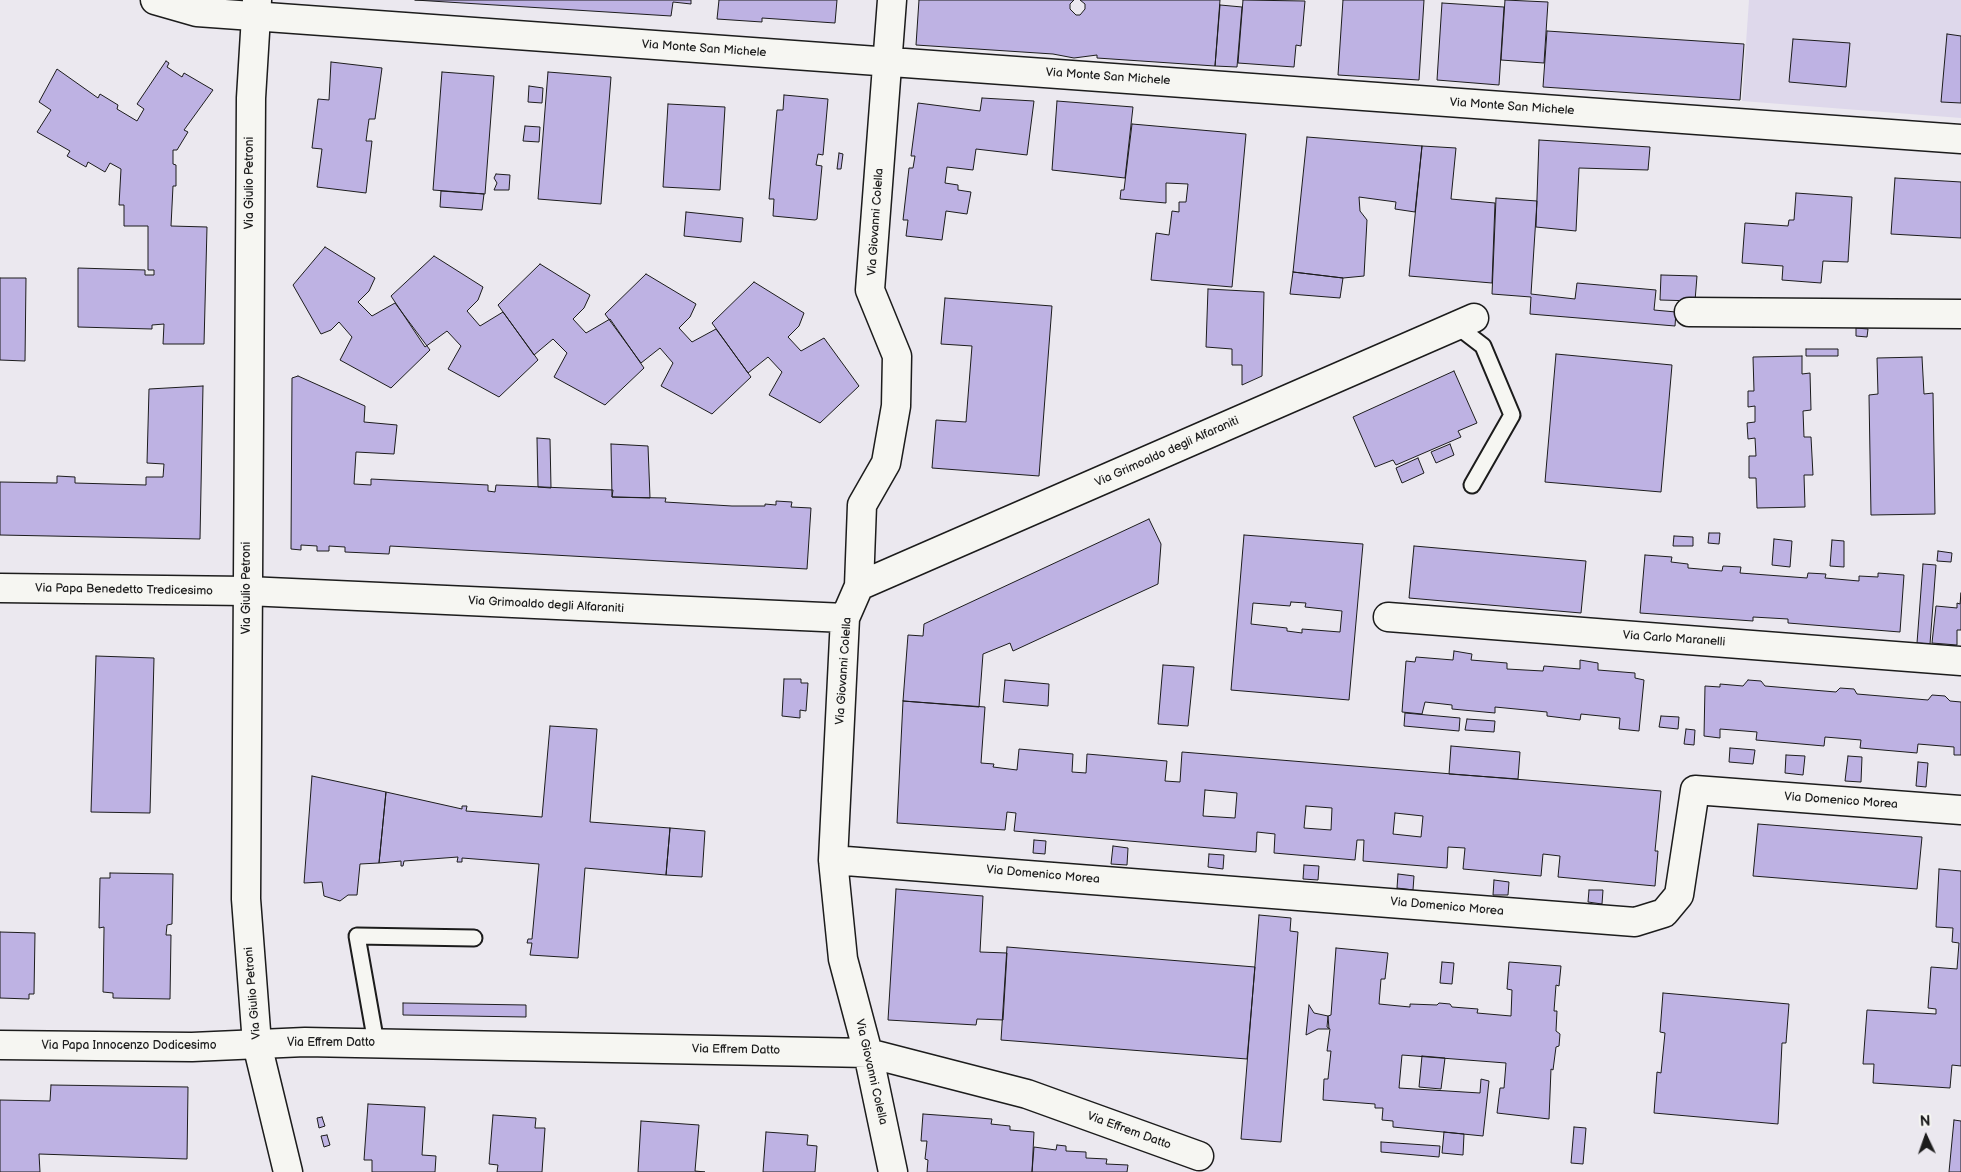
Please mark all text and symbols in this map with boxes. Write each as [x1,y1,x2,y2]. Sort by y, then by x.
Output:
street label: Via Monte San Michele [641,37,767,61]
street label: Via Monte San Michele [1045,65,1171,89]
street label: Via Monte San Michele [1449,95,1575,119]
street label: Via Giulio Petroni [243,137,257,229]
street label: Via Giovanni Colella [865,168,887,276]
street label: Via Grimoaldo degli Alfaraniti [1093,414,1241,490]
street label: Via Giulio Petroni [240,542,254,634]
street label: Via Papa Benedetto Tredicesimo [35,581,213,599]
street label: Via Grimoaldo degli Alfaraniti [468,594,624,616]
street label: Via Giovanni Colella [833,617,855,725]
street label: Via Carlo Maranelli [1622,628,1726,650]
street label: Via Domenico Morea [1784,790,1898,812]
street label: Via Domenico Morea [986,863,1100,887]
street label: Via Domenico Morea [1390,895,1504,919]
street label: Via Giulio Petroni [242,946,264,1040]
street label: Via Giovanni Colella [852,1018,890,1126]
street label: Via Effrem Datto [287,1036,375,1050]
street label: Via Papa Innocenzo Dodicesimo [41,1039,217,1053]
street label: Via Effrem Datto [692,1042,780,1058]
street label: Via Effrem Datto [1085,1109,1173,1153]
north arrow [1901,1112,1951,1162]
text: N [1919,1113,1931,1130]

